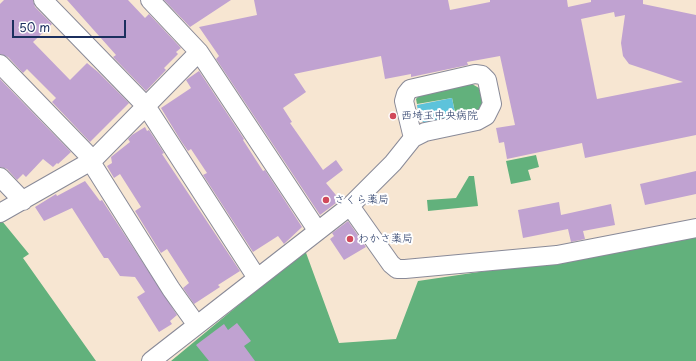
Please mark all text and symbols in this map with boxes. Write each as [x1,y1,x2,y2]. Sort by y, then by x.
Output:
scale bar [14,12,128,38]
text: 50 m [19,18,50,36]
place label: 西埼玉中央病院 [401,109,478,123]
marker: 西埼玉中央病院 [388,111,398,121]
place label: さくら薬局 [334,193,389,207]
marker: さくら薬局 [321,195,331,205]
place label: わかさ薬局 [358,232,413,246]
marker: わかさ薬局 [345,234,355,244]

